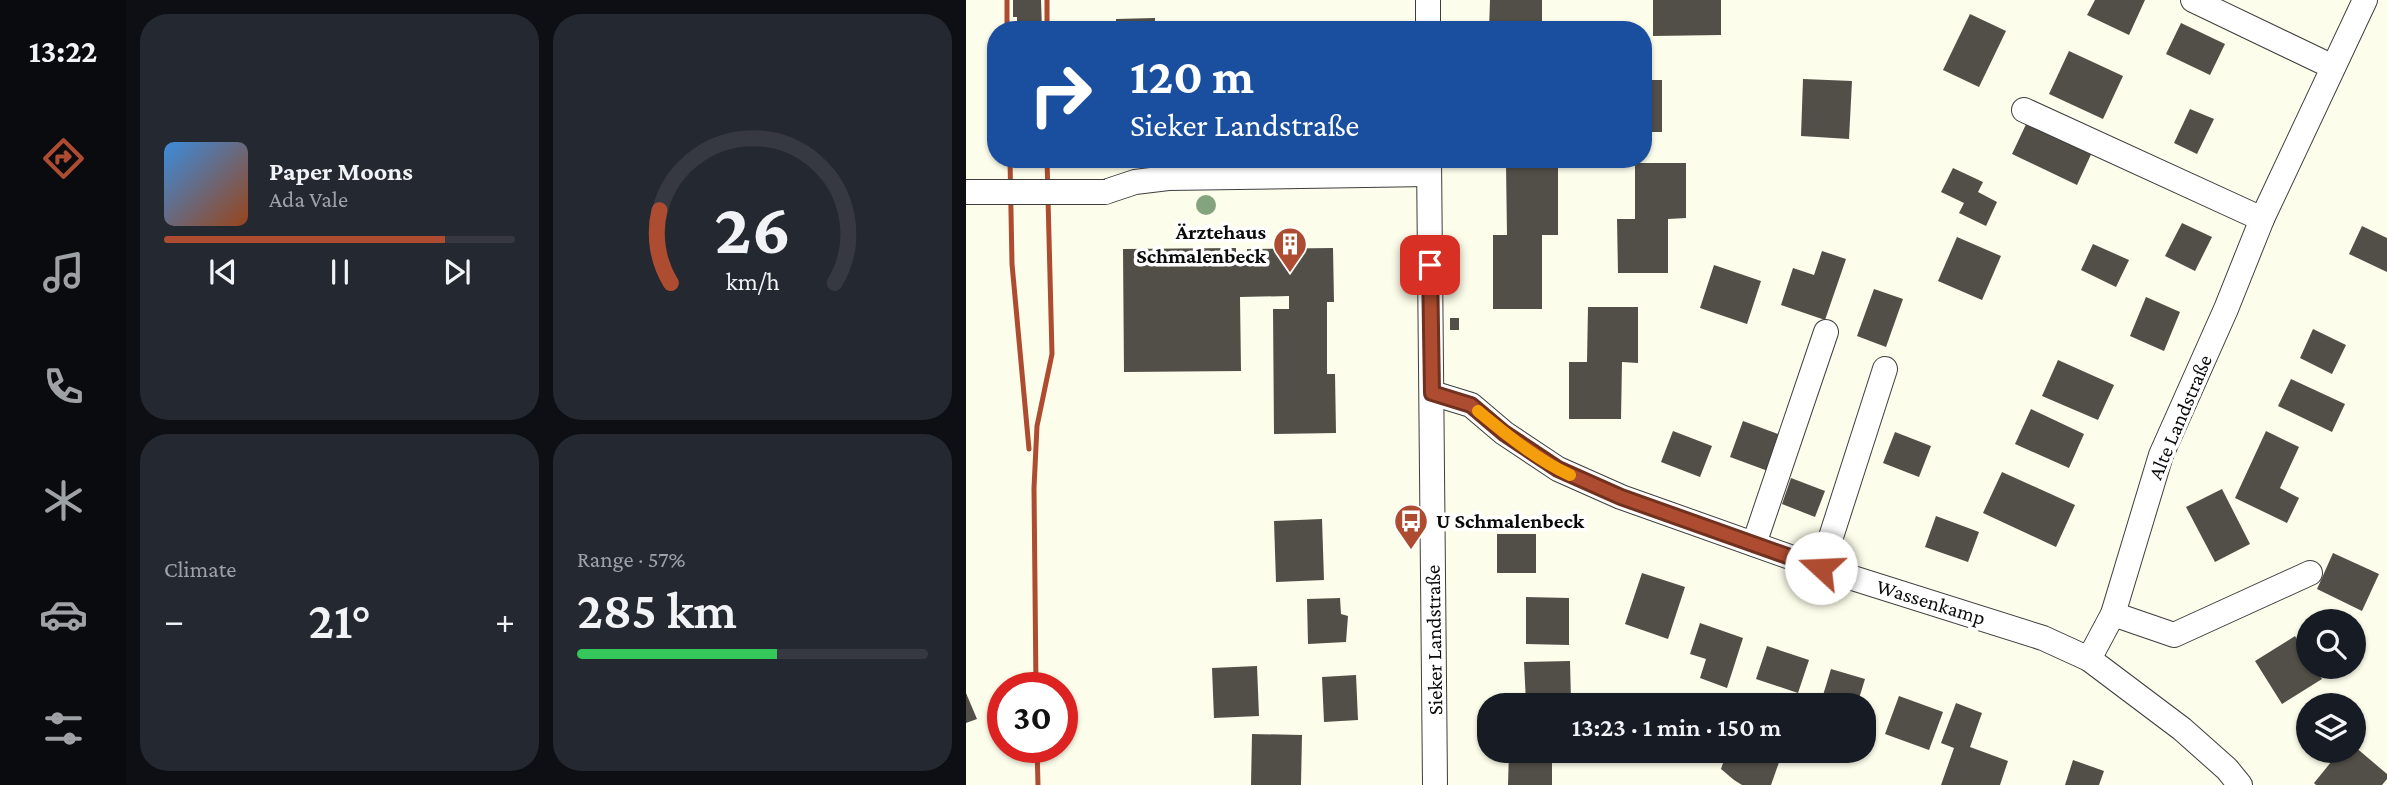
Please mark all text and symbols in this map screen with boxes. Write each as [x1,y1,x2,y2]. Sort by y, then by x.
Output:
text: 13:22 [29,33,97,69]
icon: right [1015,49,1106,140]
text: 120 m [1130,49,1254,104]
text: Sieker Landstraße [1130,107,1359,143]
icon: directions [39,134,88,183]
text: Paper Moons [269,157,413,186]
text: Ada Vale [269,186,348,212]
text: 26 [714,188,791,269]
place label: Ärztehaus Schmalenbeck [1136,220,1267,268]
building icon: Ärztehaus Schmalenbeck [1271,225,1309,274]
pin [1400,235,1460,295]
icon: arrive [1411,246,1449,284]
icon: music [39,248,88,297]
icon: previous [204,253,242,291]
icon: pause [321,253,359,291]
icon: next [438,253,476,291]
text: km/h [726,268,779,295]
street label: Alte Landstraße [2143,351,2217,483]
icon: phone [39,362,88,411]
icon: climate [39,476,88,525]
bus stop icon: U Schmalenbeck [1392,502,1430,551]
place label: U Schmalenbeck [1436,509,1585,533]
position arrow [1784,531,1858,605]
text: Range · 57% [577,546,686,572]
text: Climate [164,556,236,582]
street label: Sieker Landstraße [1421,565,1447,715]
street label: Wassenkamp [1874,574,1988,630]
text: 285 km [577,581,737,639]
icon: car [39,590,88,639]
text: 21° [308,591,371,649]
text: − [164,599,184,641]
text: + [495,599,515,641]
map controls [2296,609,2366,763]
button: search [2296,609,2366,679]
speed limit sign: 30 [987,672,1078,763]
button: layers [2296,693,2366,763]
icon: filters [39,704,88,753]
text: 13:23 · 1 min · 150 m [1572,713,1781,742]

